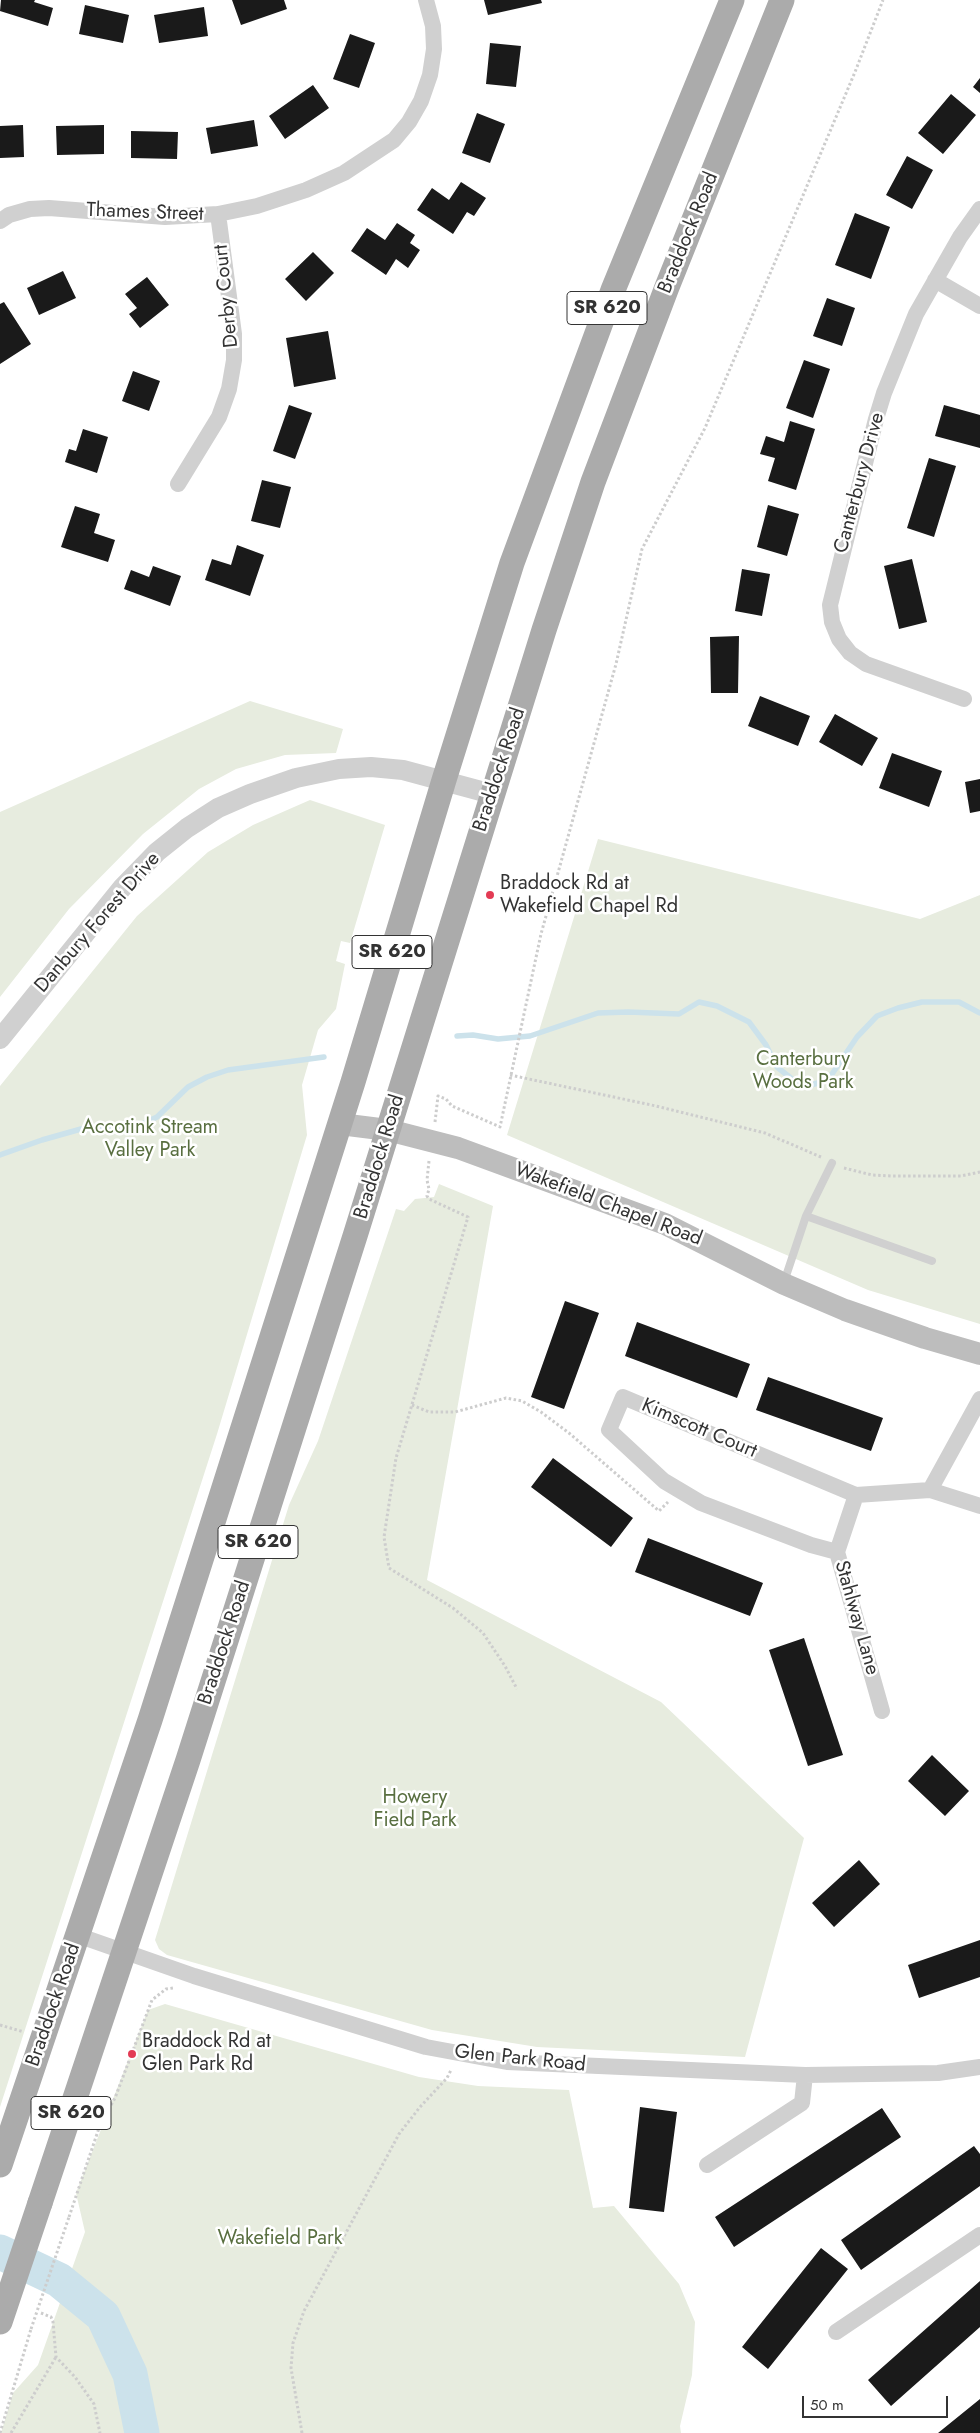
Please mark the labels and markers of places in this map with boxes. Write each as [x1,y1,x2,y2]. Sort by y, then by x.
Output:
place label: Braddock Rd at Wakefield Chapel Rd [500,872,678,919]
marker: Braddock Rd at Wakefield Chapel Rd [484,889,496,901]
place label: Braddock Rd at Glen Park Rd [142,2030,271,2077]
marker: Braddock Rd at Glen Park Rd [126,2048,138,2060]

